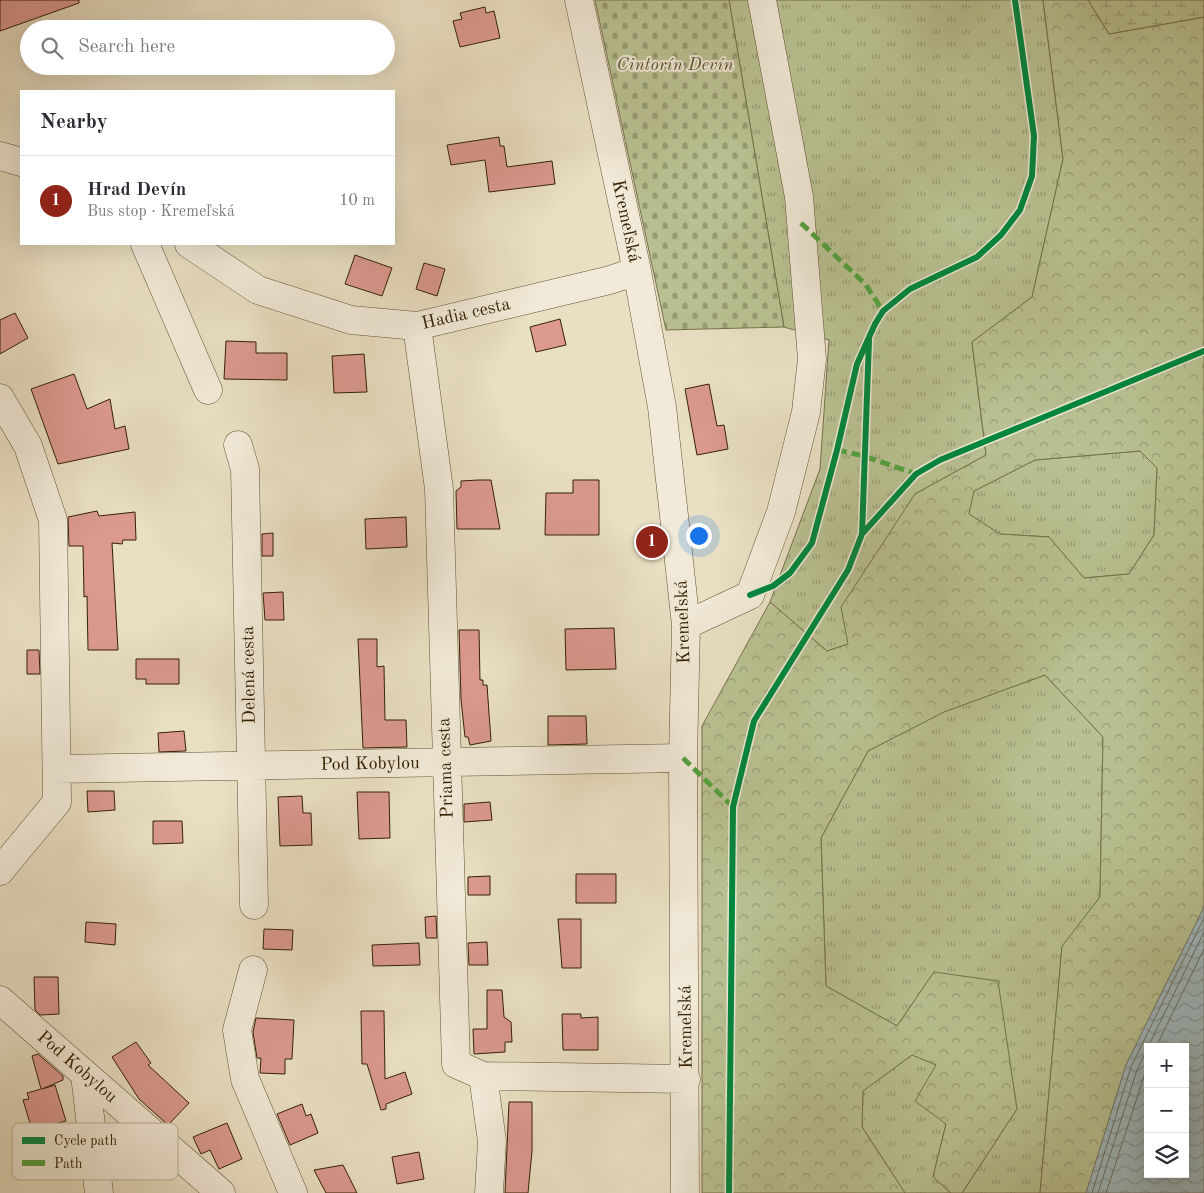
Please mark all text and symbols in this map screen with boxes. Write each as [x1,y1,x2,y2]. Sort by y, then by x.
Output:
search box [20,20,395,75]
icon: search [38,34,66,62]
text: Search here [78,38,175,57]
park label: Cintorín Devín [616,56,734,74]
text: Nearby [40,112,108,133]
street label: Kremeľská [608,178,644,264]
text: Hrad Devín [87,181,186,200]
text: 1 [51,193,61,209]
text: 10 m [339,193,375,209]
text: Bus stop · Kremeľská [87,204,235,220]
street label: Hadia cesta [420,295,512,333]
pin: 1 [636,523,668,561]
your location [686,523,712,549]
street label: Kremeľská [673,580,693,664]
street label: Delená cesta [239,626,259,724]
street label: Priama cesta [435,717,457,819]
street label: Pod Kobylou [320,754,420,774]
street label: Kremeľská [676,985,696,1069]
street label: Pod Kobylou [34,1028,121,1107]
map controls [1144,1043,1189,1178]
button: + [1144,1043,1189,1088]
button: − [1144,1088,1189,1133]
legend [12,1123,178,1180]
button: layers [1144,1133,1189,1178]
text: Cycle path [54,1134,117,1148]
text: Path [54,1157,83,1171]

